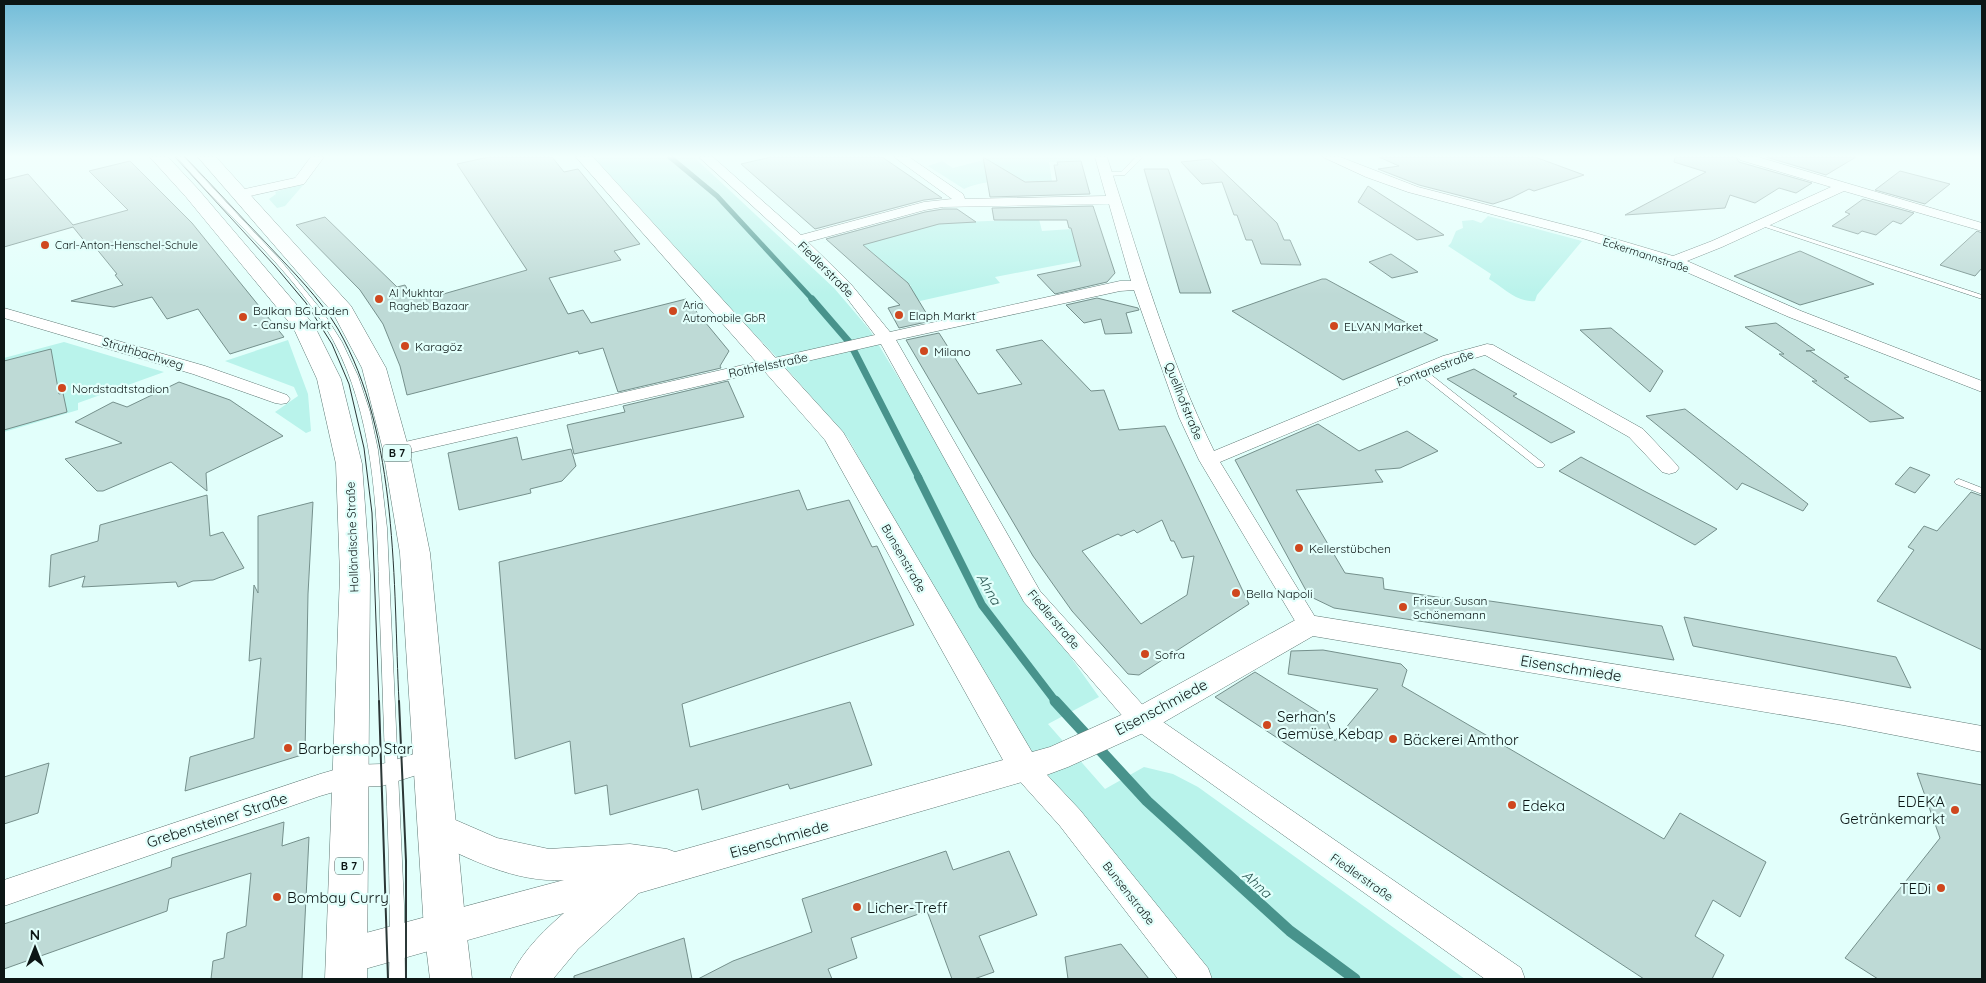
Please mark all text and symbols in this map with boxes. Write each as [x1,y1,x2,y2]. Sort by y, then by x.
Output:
street label: Eckermannstraße [1601,234,1691,276]
place label: Carl-Anton-Henschel-Schule [55,238,198,252]
street label: Fiedlerstraße [795,238,857,300]
marker: Carl-Anton-Henschel-Schule [39,239,51,251]
place label: Al Mukhtar Ragheb Bazaar [389,286,470,313]
marker: Al Mukhtar Ragheb Bazaar [373,293,385,305]
place label: Aria Automobile GbR [683,298,766,325]
place label: Balkan BG Laden - Cansu Markt [253,303,349,332]
marker: Aria Automobile GbR [667,305,679,317]
place label: Elaph Markt [909,308,976,323]
marker: Elaph Markt [893,309,905,321]
marker: Balkan BG Laden - Cansu Markt [237,311,249,323]
place label: ELVAN Market [1344,319,1423,334]
marker: ELVAN Market [1328,320,1340,332]
street label: Struthbachweg [101,334,185,372]
place label: Karagöz [415,339,463,354]
marker: Karagöz [399,340,411,352]
place label: Milano [934,344,971,359]
marker: Milano [918,345,930,357]
street label: Fontanestraße [1394,346,1476,390]
street label: Rothfelsstraße [727,349,809,381]
street label: Quellhofstraße [1162,360,1206,442]
place label: Nordstadtstadion [72,381,169,396]
marker: Nordstadtstadion [56,382,68,394]
road number: B 7 [383,444,411,462]
street label: Holländische Straße [343,481,361,593]
street label: Bunsenstraße [878,521,930,595]
place label: Kellerstübchen [1309,541,1391,556]
marker: Kellerstübchen [1293,542,1305,554]
water label: Ahna [973,570,1006,609]
street label: Fiedlerstraße [1025,586,1083,652]
place label: Bella Napoli [1246,586,1313,601]
marker: Bella Napoli [1230,587,1242,599]
place label: Friseur Susan Schönemann [1413,593,1488,622]
marker: Friseur Susan Schönemann [1397,601,1409,613]
place label: Sofra [1155,647,1185,662]
marker: Sofra [1139,648,1151,660]
street label: Eisenschmiede [1519,651,1623,685]
street label: Eisenschmiede [1111,675,1211,739]
place label: Serhan's Gemüse Kebap [1277,707,1383,743]
marker: Serhan's Gemüse Kebap [1261,719,1273,731]
place label: Bäckerei Amthor [1403,730,1519,749]
marker: Bäckerei Amthor [1387,733,1399,745]
place label: Barbershop Star [298,739,412,758]
marker: Barbershop Star [282,742,294,754]
street label: Grebensteiner Straße [144,788,290,852]
place label: EDEKA Getränkemarkt [1840,792,1945,828]
place label: Edeka [1522,796,1565,815]
marker: Edeka [1506,799,1518,811]
marker: EDEKA Getränkemarkt [1949,804,1961,816]
street label: Eisenschmiede [727,816,831,862]
street label: Fiedlerstraße [1328,850,1396,904]
road number: B 7 [335,858,363,874]
street label: Bunsenstraße [1100,858,1159,928]
water label: Ahna [1238,866,1277,903]
place label: TEDi [1899,879,1931,898]
marker: TEDi [1935,882,1947,894]
place label: Bombay Curry [287,888,389,907]
marker: Bombay Curry [271,891,283,903]
place label: Licher-Treff [867,898,948,917]
marker: Licher-Treff [851,901,863,913]
north arrow [10,923,60,973]
text: N [30,926,40,944]

